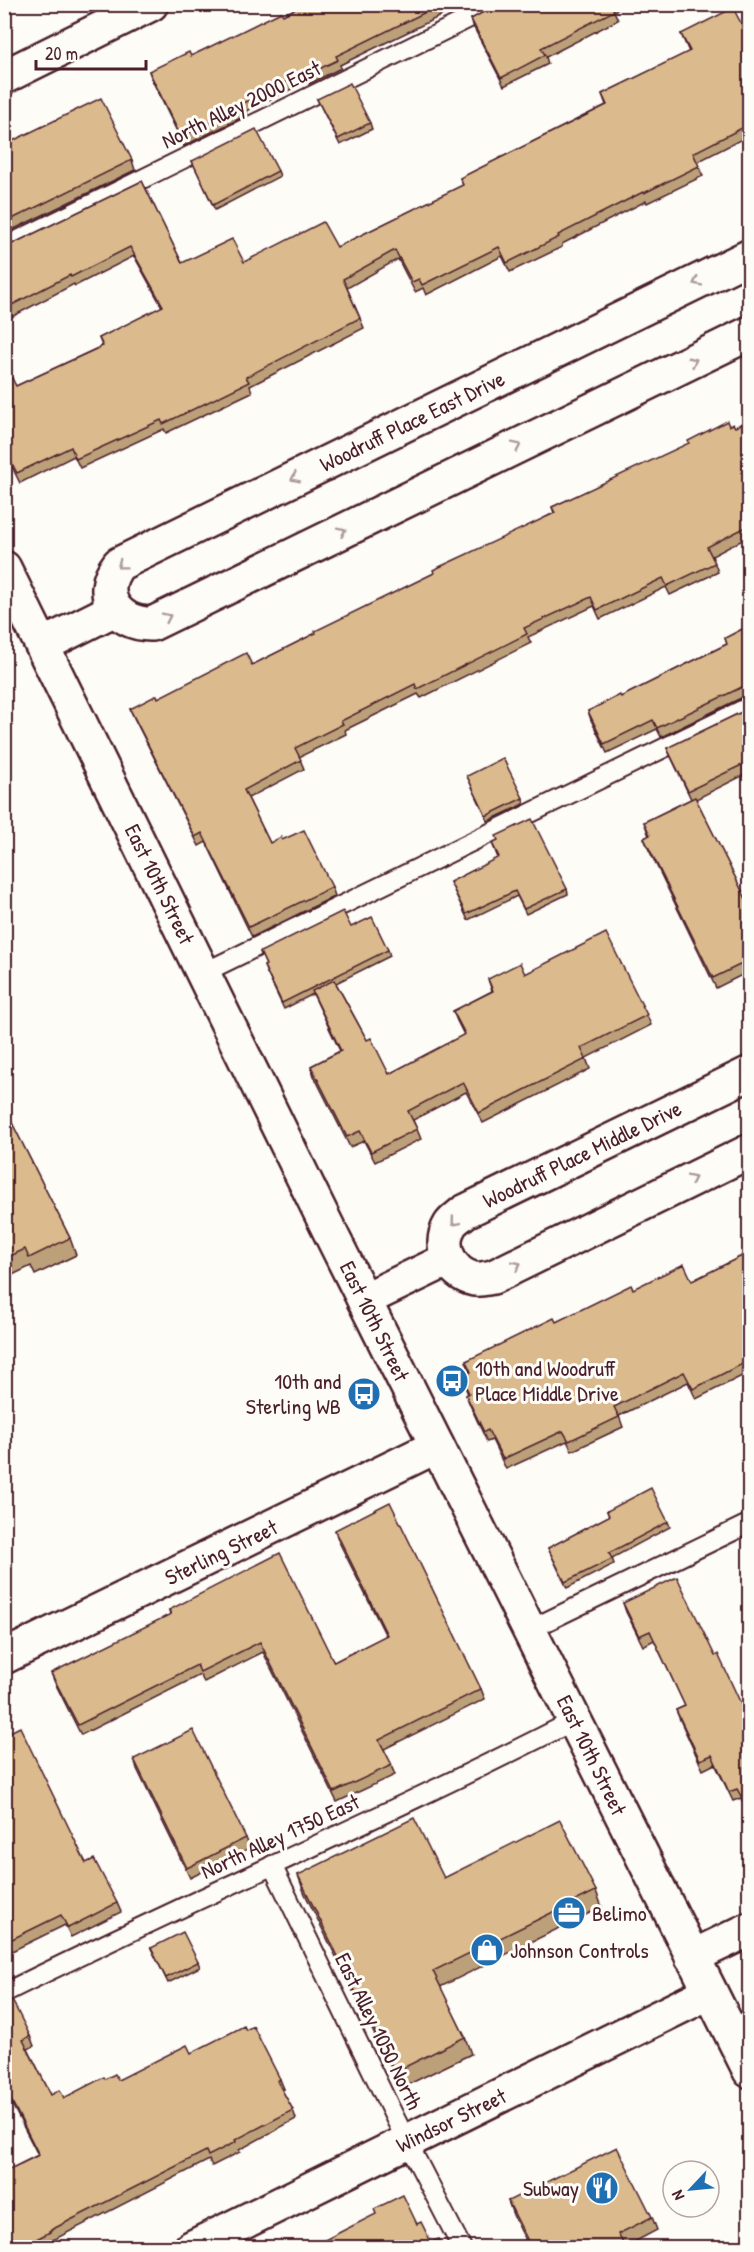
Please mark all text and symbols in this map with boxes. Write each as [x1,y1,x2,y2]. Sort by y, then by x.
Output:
scale bar [36,33,146,71]
text: 20 m [45,41,78,66]
street label: North Alley 2000 East [156,52,326,156]
one-way arrow [692,275,703,287]
one-way arrow [686,356,697,368]
street label: Woodruff Place East Drive [315,363,510,479]
one-way arrow [511,442,522,453]
one-way arrow [291,471,302,482]
one-way arrow [336,527,347,539]
one-way arrow [117,558,128,569]
one-way arrow [160,612,171,624]
street label: East 10th Street [118,819,202,950]
street label: Woodruff Place Middle Drive [478,1093,686,1215]
one-way arrow [686,1175,697,1186]
one-way arrow [451,1215,462,1226]
street label: East 10th Street [333,1256,417,1387]
one-way arrow [511,1261,522,1273]
place label: 10th and Woodruff Place Middle Drive [475,1353,619,1408]
bus stop icon: 10th and Woodruff Place Middle Drive [434,1363,470,1399]
place label: 10th and Sterling WB [246,1366,341,1421]
bus stop icon: 10th and Sterling WB [346,1376,382,1412]
street label: Sterling Street [160,1512,283,1592]
street label: East 10th Street [550,1690,634,1821]
street label: North Alley 1750 East [196,1786,365,1886]
office icon: Belimo [551,1895,587,1931]
place label: Belimo [592,1898,647,1928]
shop icon: Johnson Controls [469,1932,505,1968]
place label: Johnson Controls [510,1935,649,1965]
street label: East Alley 1050 North [328,1948,430,2114]
street label: Windsor Street [391,2080,511,2160]
north arrow [661,2159,721,2219]
restaurant icon: Subway [584,2170,620,2206]
place label: Subway [523,2173,579,2203]
text: N [666,2186,689,2204]

